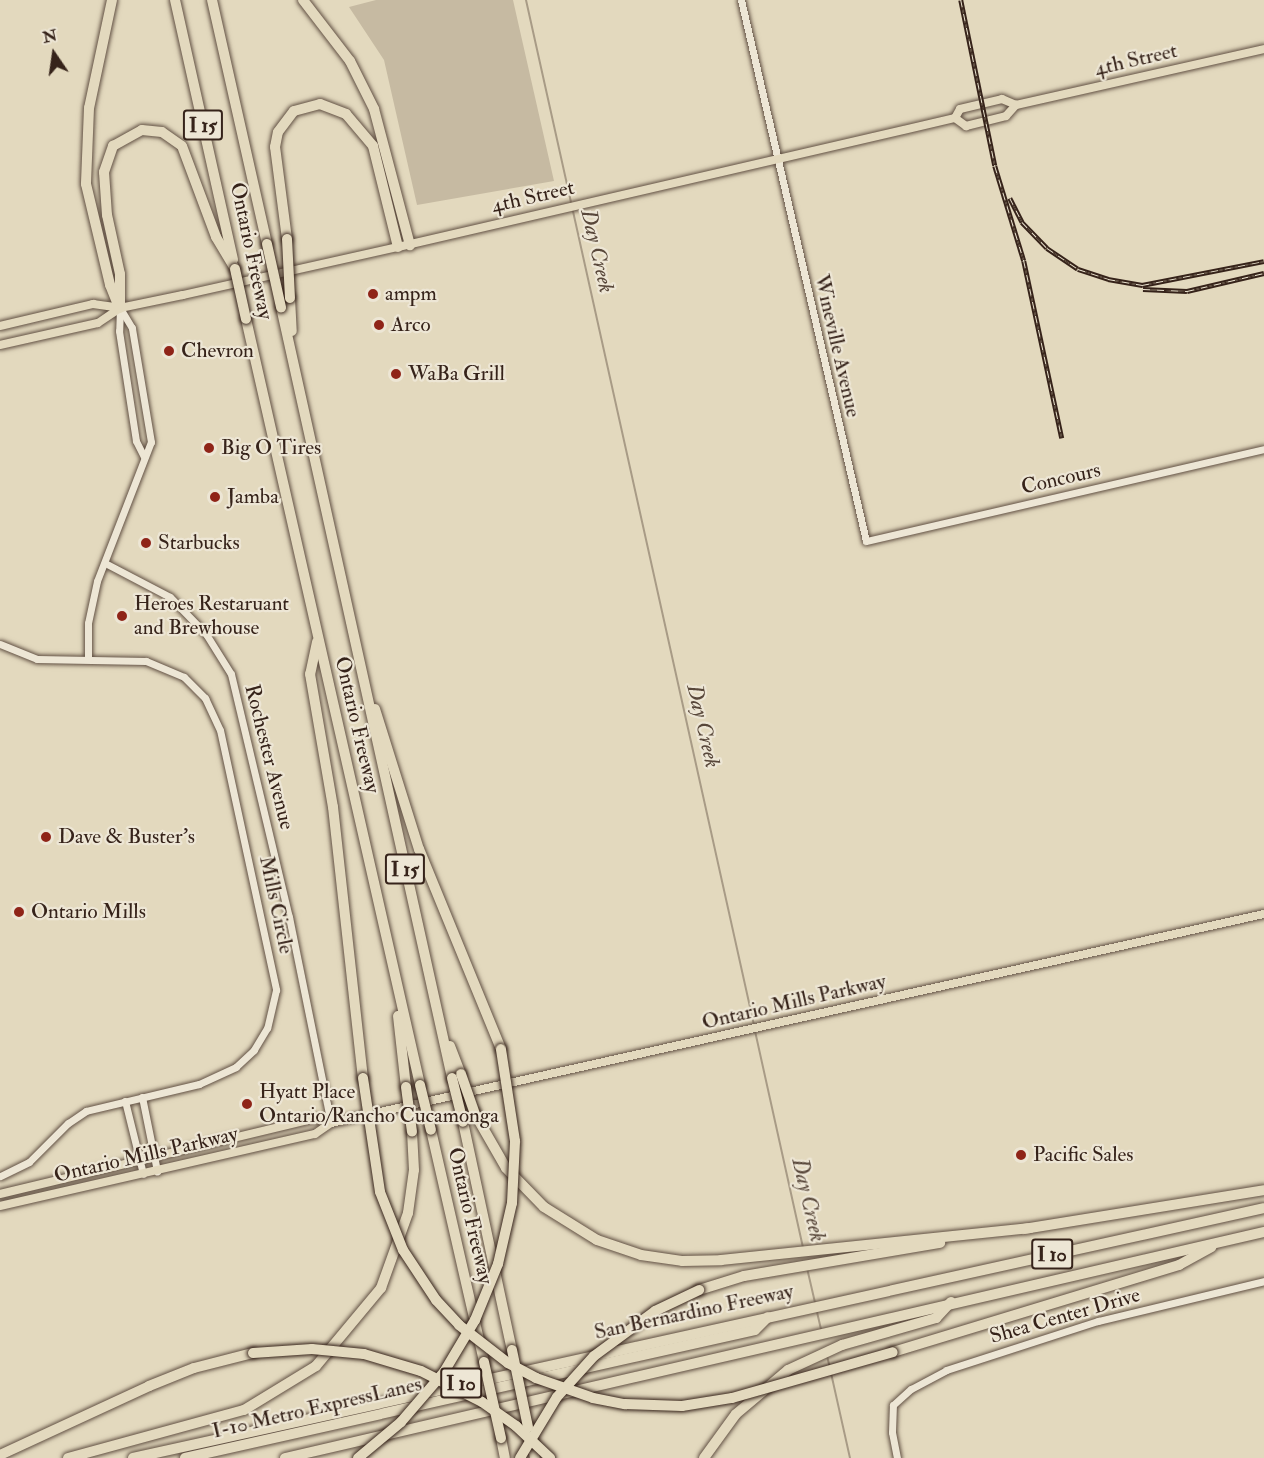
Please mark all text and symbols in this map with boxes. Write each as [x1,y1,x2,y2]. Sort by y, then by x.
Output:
north arrow [24,24,84,84]
text: N [41,25,59,48]
street label: 4th Street [1092,38,1180,82]
road number: I 15 [182,108,224,142]
street label: 4th Street [489,175,577,219]
street label: Ontario Freeway [224,180,278,322]
water label: Day Creek [575,207,619,295]
street label: Wineville Avenue [808,272,866,420]
place label: ampm [385,281,437,307]
marker: ampm [366,287,380,301]
place label: Arco [391,312,431,338]
marker: Arco [372,318,386,332]
place label: Chevron [181,338,254,364]
marker: Chevron [162,344,176,358]
place label: WaBa Grill [408,361,505,387]
marker: WaBa Grill [389,367,403,381]
place label: Big O Tires [221,435,321,461]
marker: Big O Tires [202,441,216,455]
street label: Concours [1019,458,1103,500]
place label: Jamba [227,484,279,510]
marker: Jamba [208,490,222,504]
place label: Starbucks [158,530,240,556]
marker: Starbucks [139,536,153,550]
place label: Heroes Restaruant and Brewhouse [134,591,289,641]
marker: Heroes Restaruant and Brewhouse [115,609,129,623]
street label: Ontario Freeway [329,654,385,796]
street label: Rochester Avenue [239,682,299,832]
water label: Day Creek [681,682,725,770]
place label: Dave & Buster's [58,824,195,850]
marker: Dave & Buster's [39,830,53,844]
road number: I 15 [384,852,426,886]
street label: Mills Circle [253,854,299,956]
place label: Ontario Mills [31,899,146,925]
marker: Ontario Mills [12,905,26,919]
street label: Ontario Mills Parkway [700,969,888,1035]
place label: Hyatt Place Ontario/Rancho Cucamonga [259,1079,499,1129]
marker: Hyatt Place Ontario/Rancho Cucamonga [240,1097,254,1111]
street label: Ontario Mills Parkway [52,1122,240,1188]
place label: Pacific Sales [1033,1142,1134,1168]
street label: Ontario Freeway [442,1145,498,1287]
marker: Pacific Sales [1014,1148,1028,1162]
water label: Day Creek [786,1156,830,1244]
road number: I 10 [1031,1237,1073,1271]
street label: San Bernardino Freeway [592,1279,796,1345]
street label: Shea Center Drive [987,1282,1143,1350]
road number: I 10 [440,1366,482,1400]
street label: I-10 Metro ExpressLanes [210,1372,424,1444]

